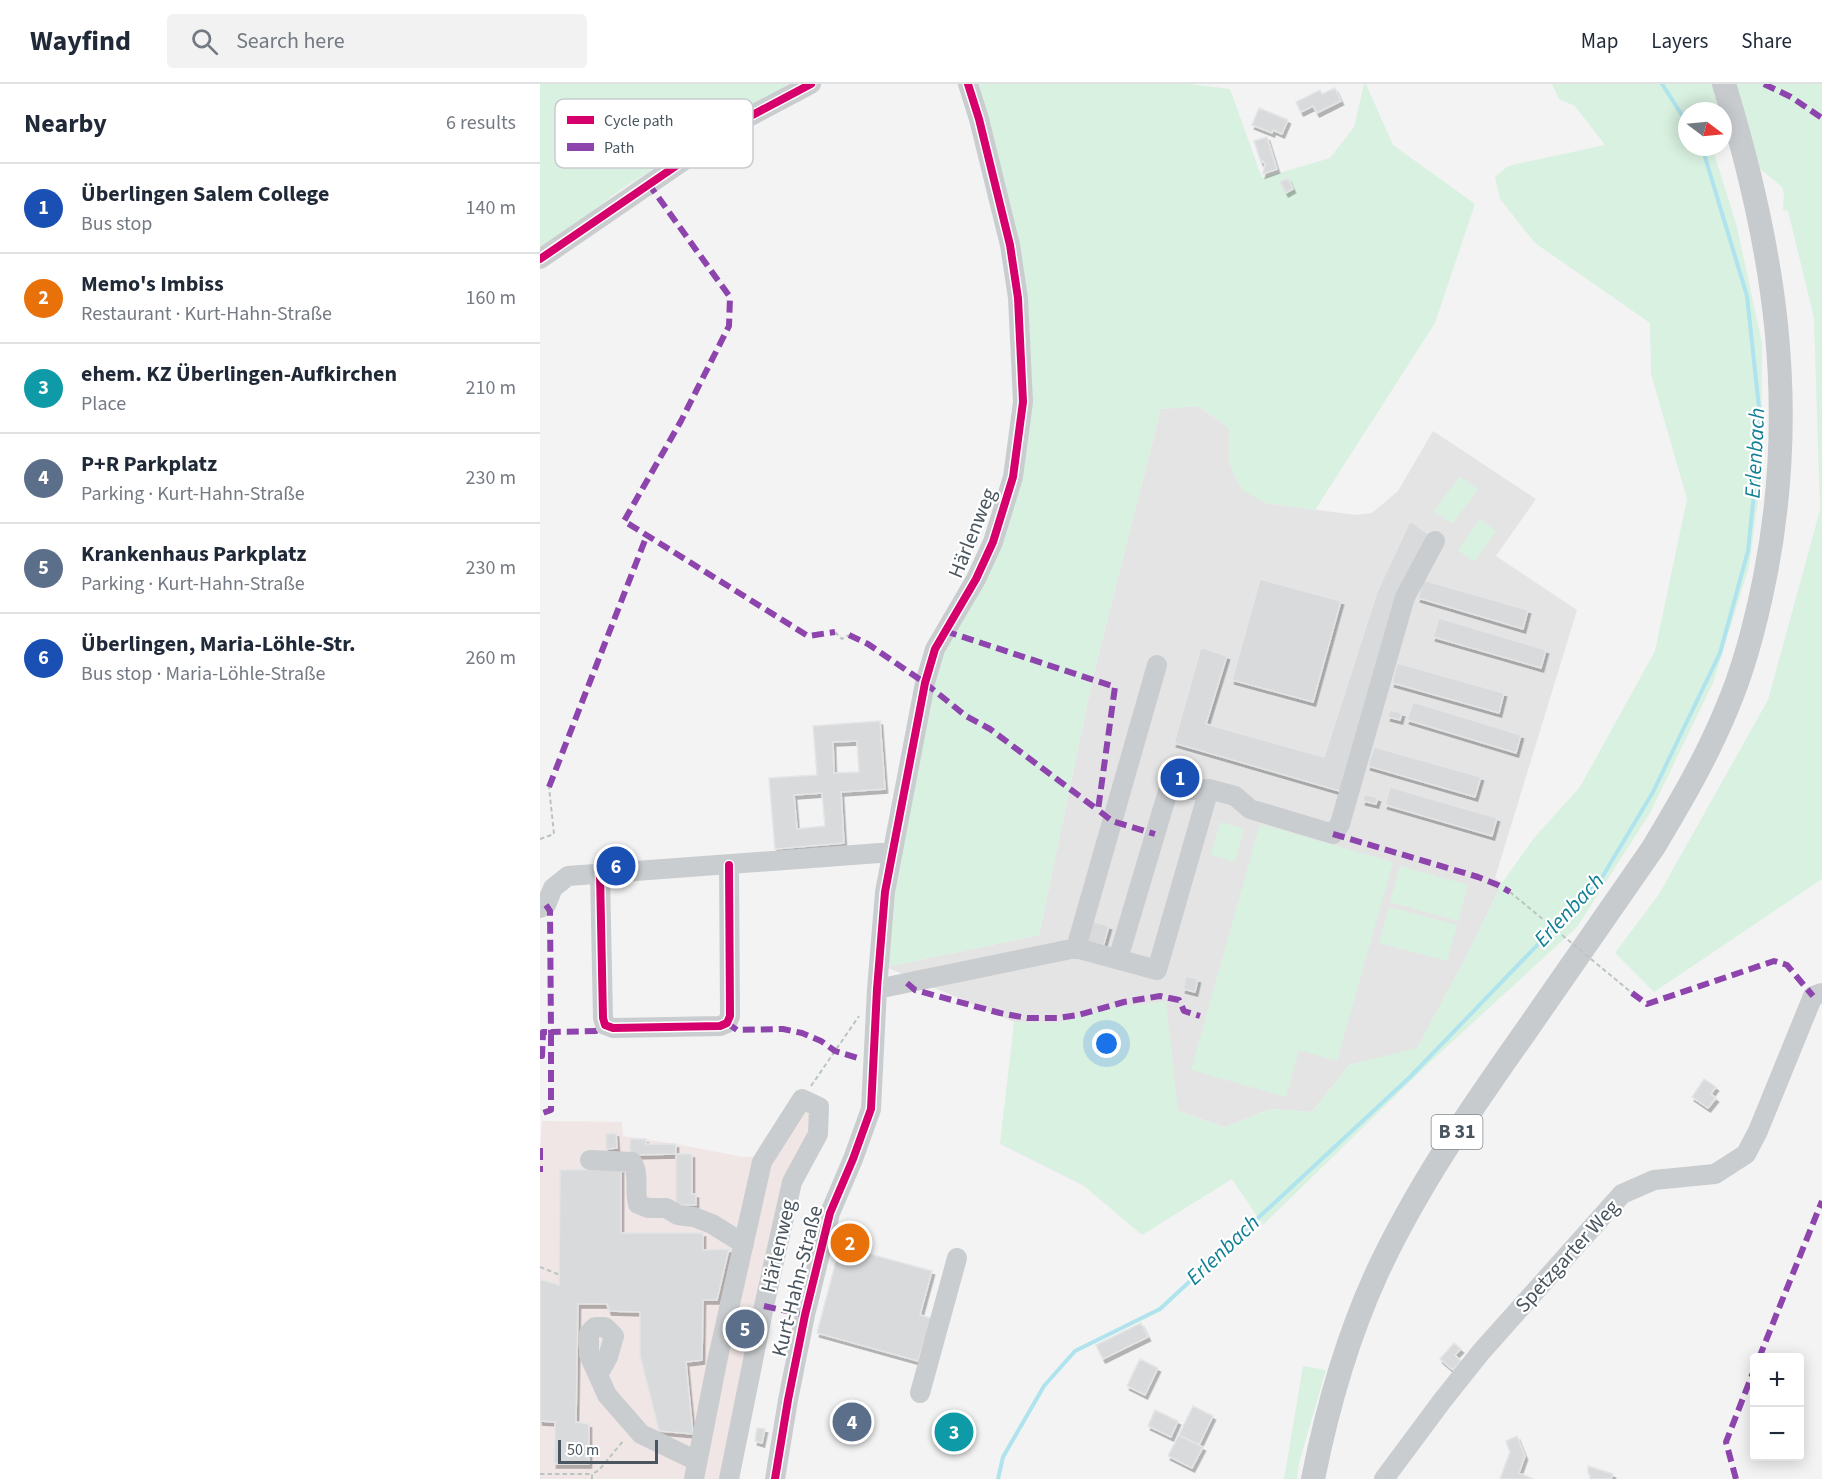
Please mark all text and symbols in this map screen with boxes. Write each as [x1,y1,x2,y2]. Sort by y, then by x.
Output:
search box [167,14,587,68]
text: Wayfind [30,21,131,61]
icon: search [188,25,221,58]
text: Search here [236,25,345,57]
text: Map [1581,26,1618,56]
text: Layers [1651,26,1708,56]
text: Share [1741,26,1792,56]
legend [555,99,753,168]
north arrow [1678,102,1732,156]
text: Nearby [24,105,107,142]
text: 6 results [446,109,516,137]
text: Cycle path [604,110,673,132]
text: Path [604,137,634,159]
text: Überlingen Salem College [81,178,329,210]
text: 1 [38,194,49,222]
text: 140 m [466,194,516,222]
text: Bus stop [81,210,152,238]
text: Memo's Imbiss [81,268,224,300]
text: 2 [38,284,49,312]
text: 160 m [466,284,516,312]
text: Restaurant · Kurt-Hahn-Straße [81,300,332,328]
text: ehem. KZ Überlingen-Aufkirchen [81,358,397,390]
text: 3 [38,374,49,402]
text: 210 m [466,374,516,402]
text: Place [81,390,126,418]
water label: Erlenbach [1737,407,1773,499]
text: P+R Parkplatz [81,448,217,480]
text: 4 [38,464,49,492]
text: 230 m [466,464,516,492]
text: Parking · Kurt-Hahn-Straße [81,480,305,508]
street label: Härlenweg [940,483,1004,582]
text: Krankenhaus Parkplatz [81,538,306,570]
text: 5 [38,554,49,582]
text: 230 m [466,554,516,582]
text: Parking · Kurt-Hahn-Straße [81,570,305,598]
text: Überlingen, Maria-Löhle-Str. [81,628,356,660]
text: 6 [38,644,49,672]
text: 260 m [466,644,516,672]
text: Bus stop · Maria-Löhle-Straße [81,660,325,688]
pin: 1 [1160,756,1200,800]
pin: 6 [596,844,636,888]
water label: Erlenbach [1526,866,1612,954]
your location [1092,1029,1121,1058]
road number: B 31 [1432,1115,1482,1149]
street label: Spetzgarter Weg [1508,1192,1626,1319]
street label: Härlenweg [753,1196,803,1295]
street label: Kurt-Hahn-Straße [764,1202,830,1360]
water label: Erlenbach [1179,1207,1267,1293]
pin: 2 [830,1220,870,1266]
pin: 5 [726,1306,764,1352]
map controls [1750,1353,1804,1461]
button: + [1750,1353,1804,1407]
pin: 4 [832,1400,872,1444]
button: − [1750,1407,1804,1461]
pin: 3 [934,1410,974,1454]
scale bar [558,1437,658,1464]
text: 50 m [567,1439,599,1461]

